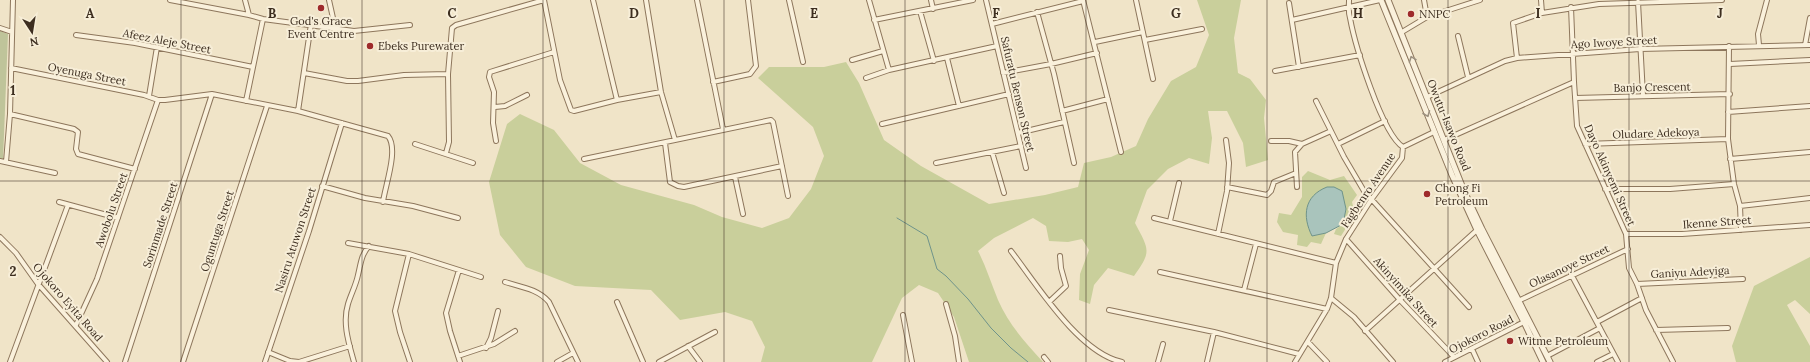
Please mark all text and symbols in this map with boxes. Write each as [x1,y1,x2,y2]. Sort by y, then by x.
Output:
marker: God's Grace Event Centre [316,3,326,13]
text: A [86,5,95,22]
text: B [268,5,277,22]
text: C [448,5,457,22]
text: D [629,5,639,22]
text: E [810,5,818,22]
text: F [992,5,1000,22]
text: G [1171,5,1181,22]
text: H [1353,5,1363,22]
text: I [1535,5,1541,22]
text: J [1717,5,1723,22]
place label: NNPC [1419,7,1450,21]
marker: NNPC [1406,9,1416,19]
north arrow [12,12,52,52]
place label: God's Grace Event Centre [287,14,355,41]
street label: Afeez Aleje Street [121,25,213,57]
street label: Ago Iwoye Street [1569,33,1658,51]
text: N [28,34,40,50]
street label: Safuratu Benson Street [998,35,1038,154]
place label: Ebeks Purewater [378,39,464,53]
marker: Ebeks Purewater [365,41,375,51]
one-way arrow [1409,56,1417,63]
street label: Oyenuga Street [47,60,128,89]
street label: Owutu-Isawo Road [1424,77,1474,173]
street label: Banjo Crescent [1613,79,1692,95]
text: 1 [10,82,16,99]
one-way arrow [1422,111,1430,118]
street label: Dayo Akinyemi Street [1581,122,1639,229]
street label: Oludare Adekoya [1612,124,1700,142]
street label: Fagbenro Avenue [1338,150,1398,230]
street label: Awobolu Street [91,170,131,250]
street label: Sorinmade Street [140,180,181,270]
place label: Chong Fi Petroleum [1435,181,1488,208]
street label: Nasiru Atuwon Street [271,185,319,294]
street label: Oguntuga Street [197,188,237,273]
marker: Chong Fi Petroleum [1422,189,1432,199]
street label: Ikenne Street [1682,213,1753,231]
street label: Olasanoye Street [1527,241,1612,291]
street label: Akinyimika Street [1370,253,1442,331]
street label: Ojokoro Eyita Road [30,260,106,345]
text: 2 [10,263,17,280]
street label: Ganiyu Adeyiga [1650,263,1730,281]
street label: Ojokoro Road [1446,311,1516,356]
place label: Witme Petroleum [1518,334,1608,348]
marker: Witme Petroleum [1505,336,1515,346]

